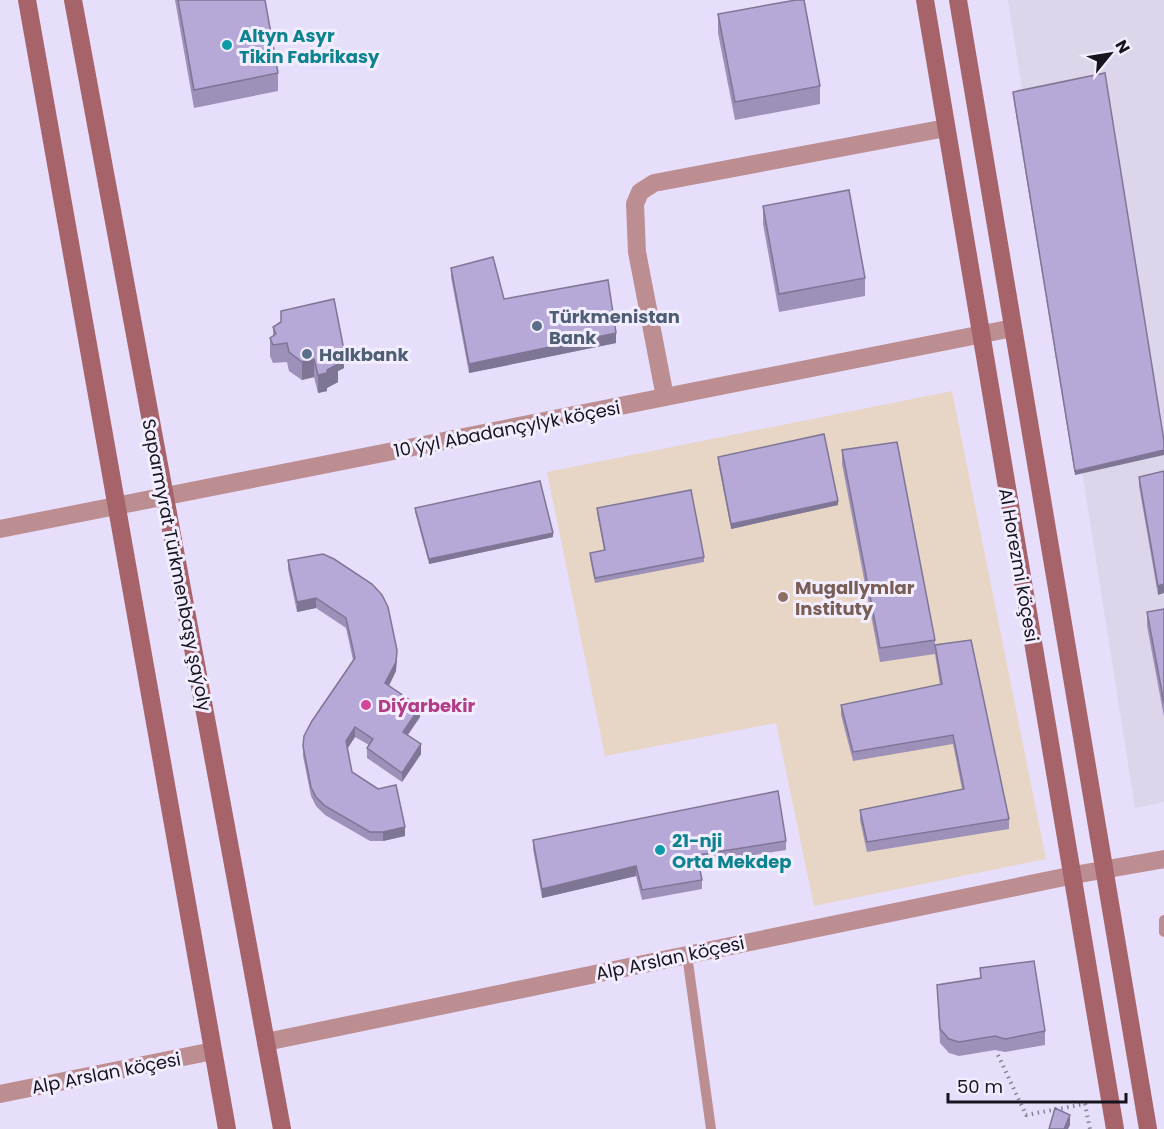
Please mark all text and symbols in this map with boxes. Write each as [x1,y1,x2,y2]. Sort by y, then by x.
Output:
place label: Altyn Asyr Tikin Fabrikasy [239,23,380,69]
north arrow [1080,24,1140,84]
text: N [1110,36,1136,58]
marker: Altyn Asyr Tikin Fabrikasy [220,38,234,52]
place label: Türkmenistan Bank [549,304,680,350]
marker: Türkmenistan Bank [530,319,544,333]
place label: Halkbank [319,342,409,367]
marker: Halkbank [300,347,314,361]
street label: 10 ýyl Abadançylyk köçesi [392,395,622,463]
street label: Saparmyrat Türkmenbaşy şaýoly [136,417,218,713]
street label: Al Horezmi köçesi [993,486,1045,644]
place label: Mugallymlar Instituty [795,575,915,621]
marker: Mugallymlar Instituty [776,590,790,604]
place label: Diýarbekir [378,693,475,718]
marker: Diýarbekir [359,698,373,712]
place label: 21-nji Orta Mekdep [672,828,791,874]
marker: 21-nji Orta Mekdep [653,843,667,857]
street label: Alp Arslan köçesi [593,930,747,986]
street label: Alp Arslan köçesi [29,1046,183,1100]
scale bar [948,1066,1126,1104]
text: 50 m [957,1074,1003,1099]

